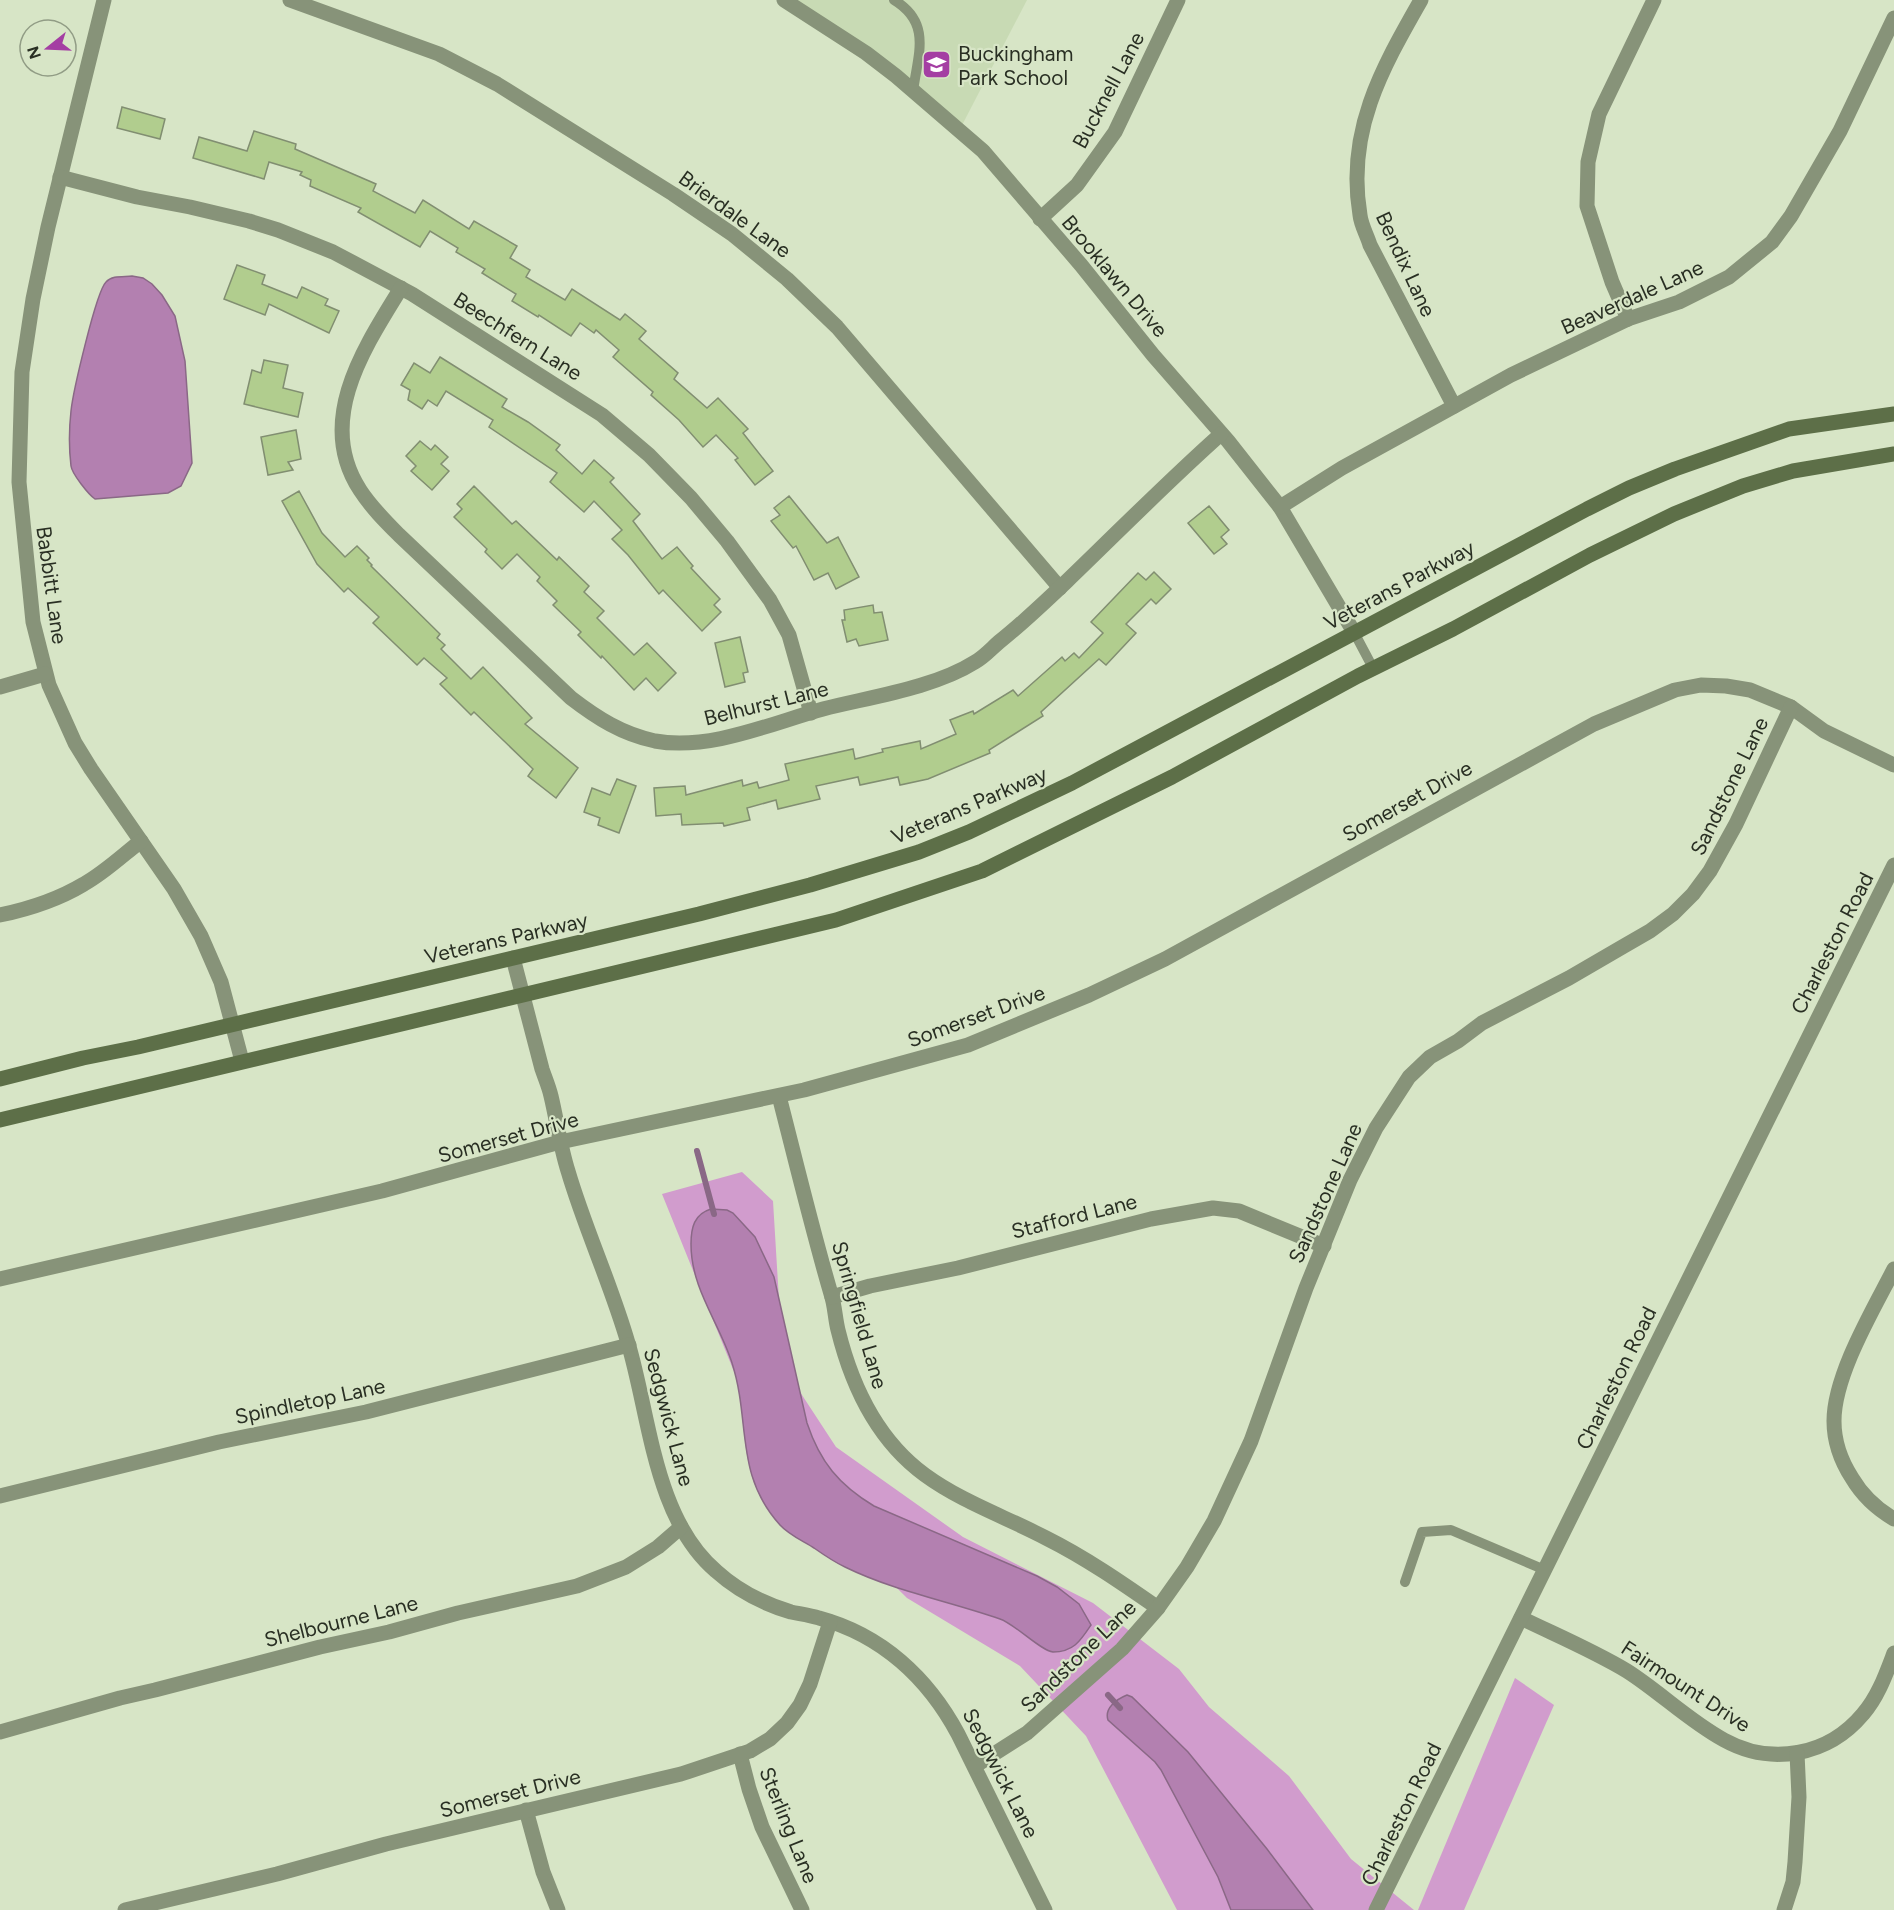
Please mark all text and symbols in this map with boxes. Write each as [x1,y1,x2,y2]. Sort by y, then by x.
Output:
north arrow [18,18,78,78]
street label: Bucknell Lane [1067,27,1149,153]
place label: Buckingham Park School [958,41,1073,90]
text: N [23,44,45,61]
school or university icon: Buckingham Park School [921,49,953,81]
street label: Brierdale Lane [674,165,796,263]
street label: Bendix Lane [1371,207,1441,321]
street label: Brooklawn Drive [1057,210,1173,342]
street label: Beaverdale Lane [1557,254,1707,340]
street label: Beechfern Lane [449,287,587,385]
street label: Babbitt Lane [31,524,73,646]
street label: Veterans Parkway [1319,535,1479,635]
street label: Belhurst Lane [701,675,831,731]
street label: Sandstone Lane [1685,713,1773,859]
street label: Somerset Drive [1338,755,1476,847]
street label: Veterans Parkway [887,761,1051,849]
street label: Charleston Road [1785,868,1879,1018]
street label: Veterans Parkway [422,907,590,969]
street label: Somerset Drive [904,980,1048,1052]
street label: Somerset Drive [435,1106,581,1168]
street label: Sandstone Lane [1283,1119,1367,1267]
street label: Stafford Lane [1009,1188,1139,1244]
street label: Springfield Lane [827,1238,893,1392]
street label: Charleston Road [1571,1302,1661,1454]
street label: Sedgwick Lane [639,1345,699,1489]
street label: Spindletop Lane [233,1373,387,1429]
street label: Shelbourne Lane [262,1590,420,1652]
street label: Sandstone Lane [1015,1595,1141,1717]
street label: Fairmount Drive [1617,1635,1755,1737]
street label: Sedgwick Lane [958,1704,1044,1842]
street label: Charleston Road [1356,1738,1446,1890]
street label: Somerset Drive [437,1763,583,1823]
street label: Sterling Lane [754,1763,824,1887]

